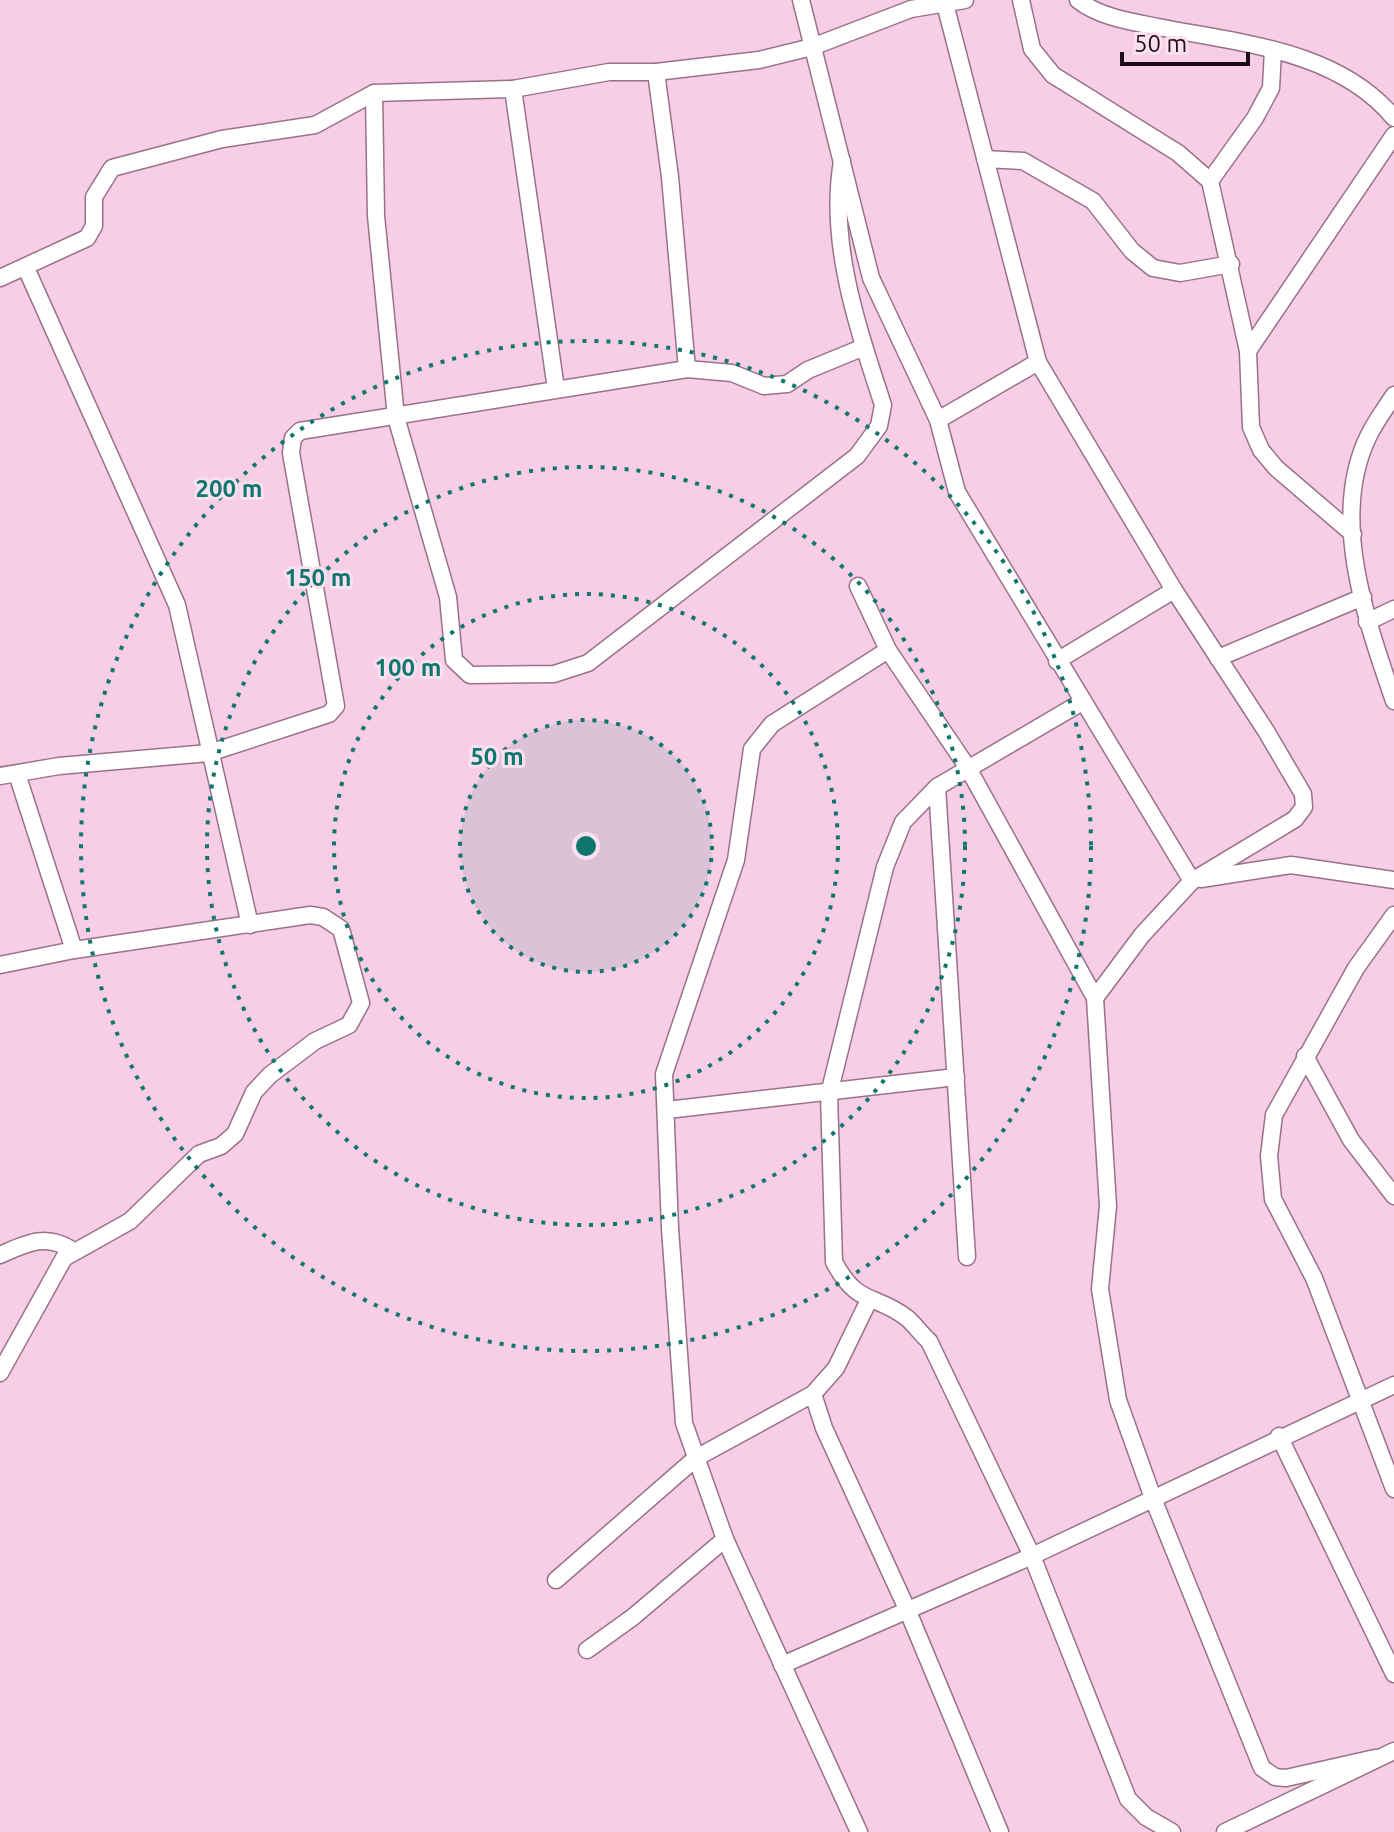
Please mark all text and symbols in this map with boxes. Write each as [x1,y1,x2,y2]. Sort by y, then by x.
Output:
scale bar [1122,16,1248,66]
text: 50 m [1134,30,1187,57]
text: 200 m [196,475,262,502]
text: 150 m [285,564,351,591]
text: 100 m [375,654,441,681]
text: 50 m [470,743,524,770]
centre of rings [572,832,600,860]

